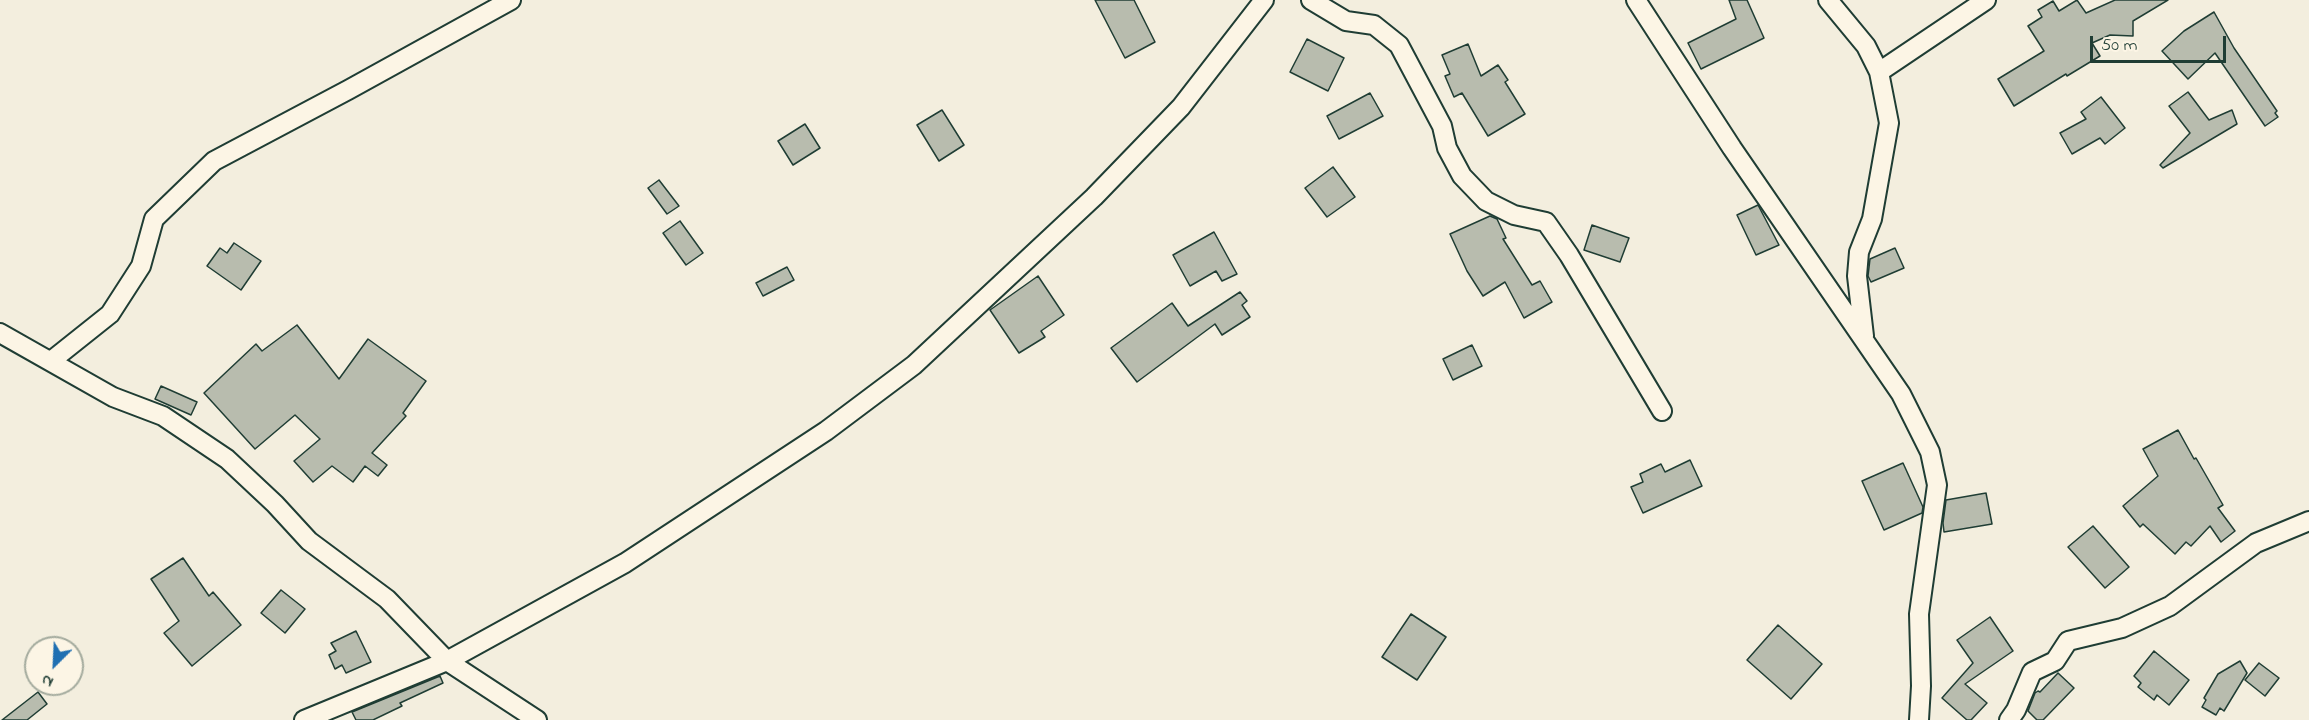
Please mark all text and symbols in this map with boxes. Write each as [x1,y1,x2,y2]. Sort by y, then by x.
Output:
scale bar [2093,24,2230,62]
text: 50 m [2101,33,2138,59]
north arrow [24,636,84,696]
text: N [38,667,57,694]

